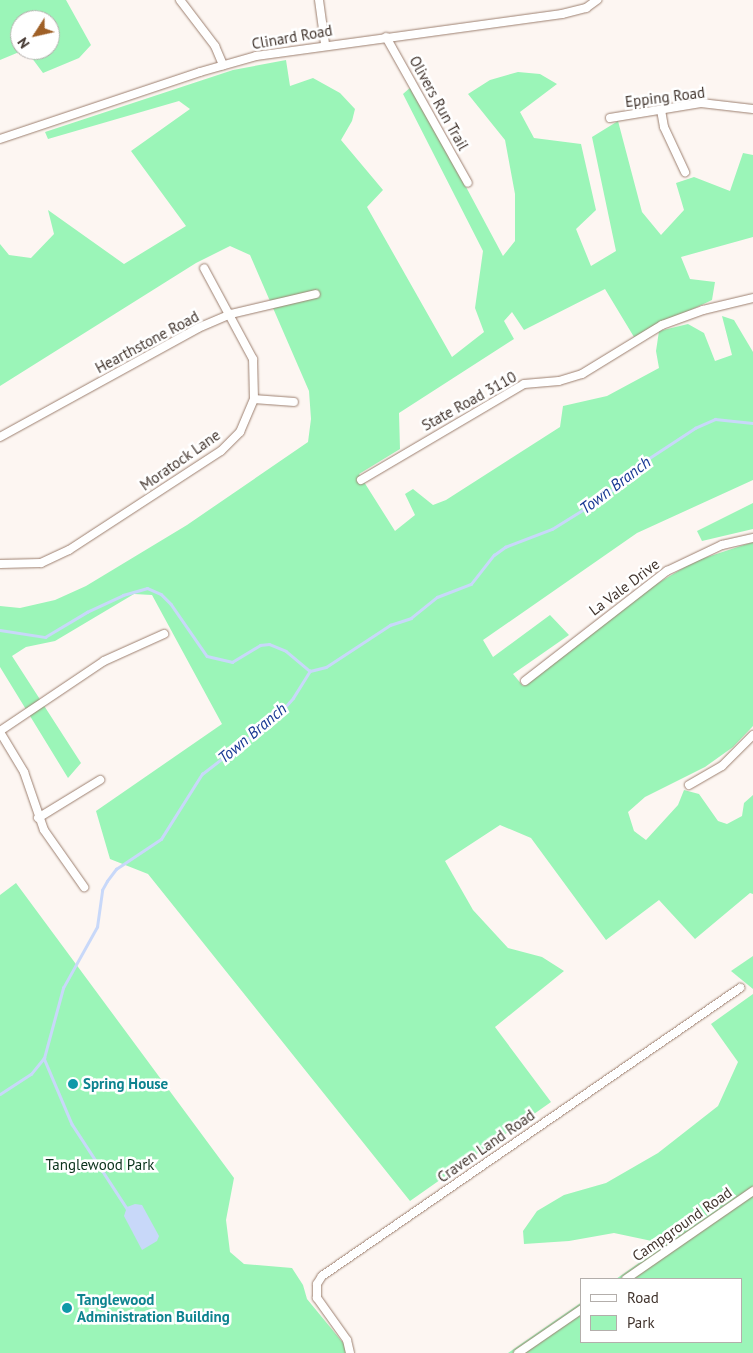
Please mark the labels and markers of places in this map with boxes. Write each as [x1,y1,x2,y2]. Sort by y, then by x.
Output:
place label: Spring House [83,1075,168,1093]
marker: Spring House [67,1078,79,1090]
place label: Tanglewood Administration Building [77,1290,230,1325]
marker: Tanglewood Administration Building [61,1302,73,1314]

